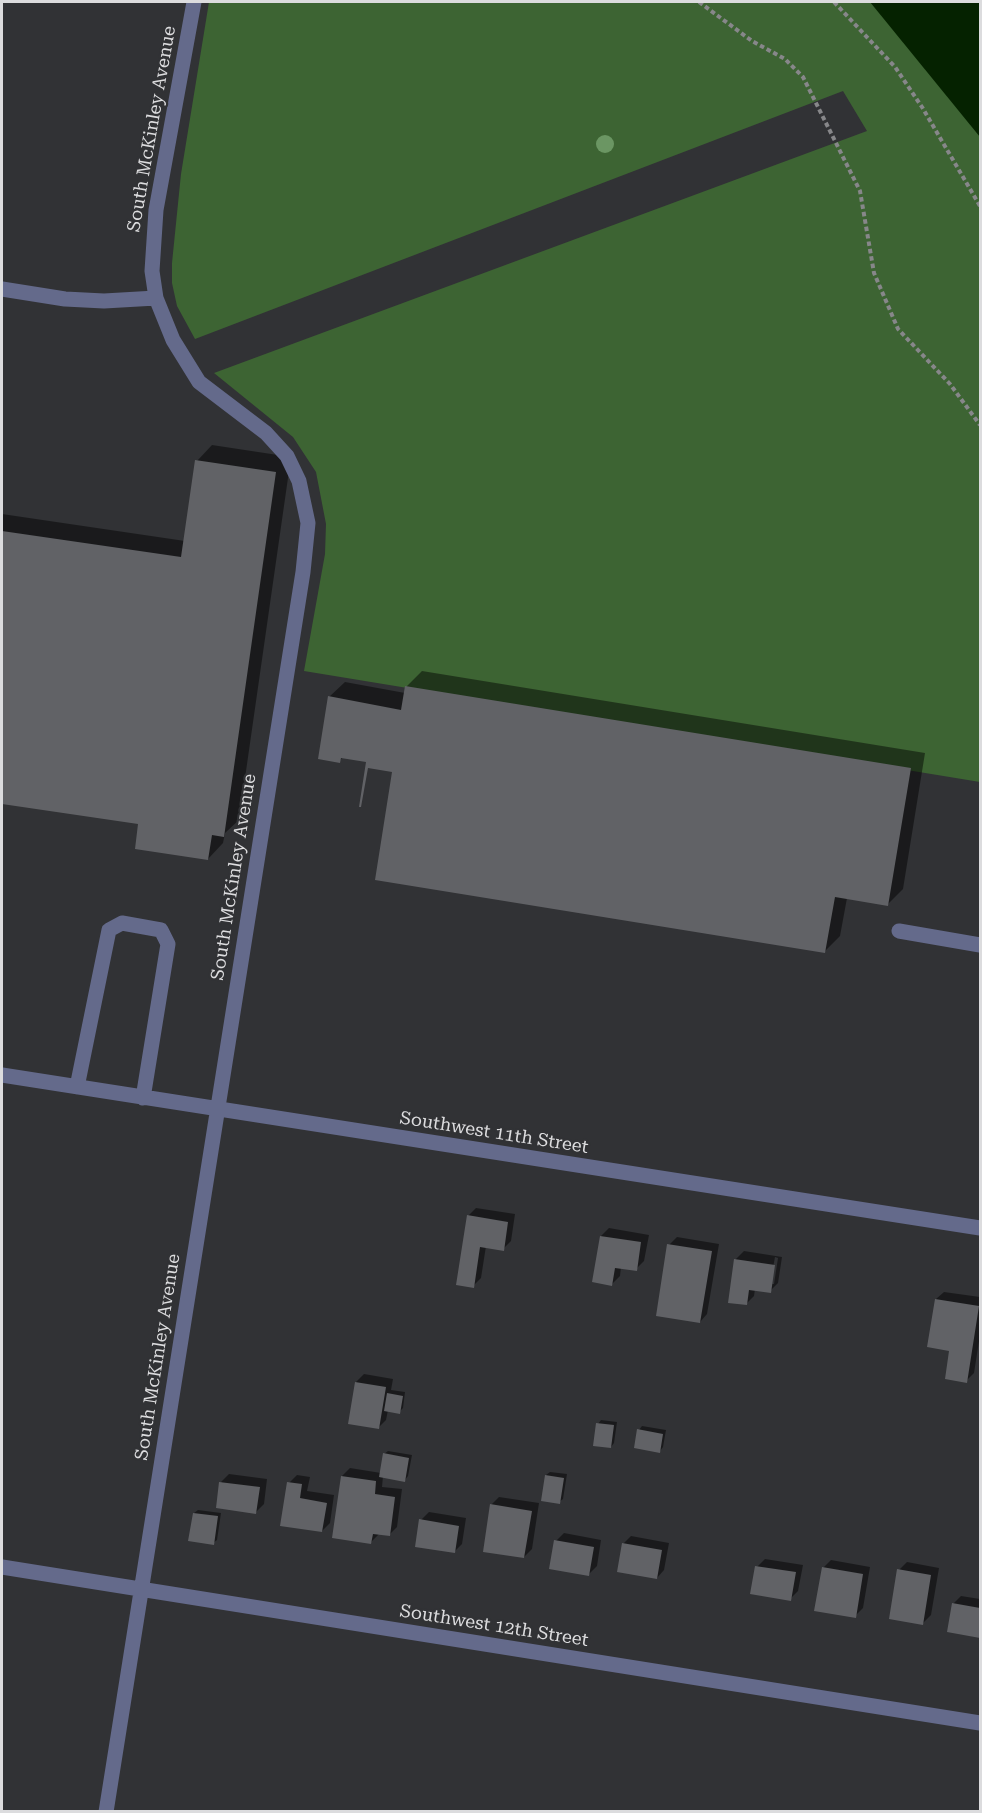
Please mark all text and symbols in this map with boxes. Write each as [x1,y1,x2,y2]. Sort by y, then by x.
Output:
street label: South McKinley Avenue [123,24,181,234]
street label: South McKinley Avenue [207,772,261,982]
street label: Southwest 11th Street [398,1107,590,1159]
street label: South McKinley Avenue [131,1252,185,1462]
street label: Southwest 12th Street [398,1600,590,1652]

